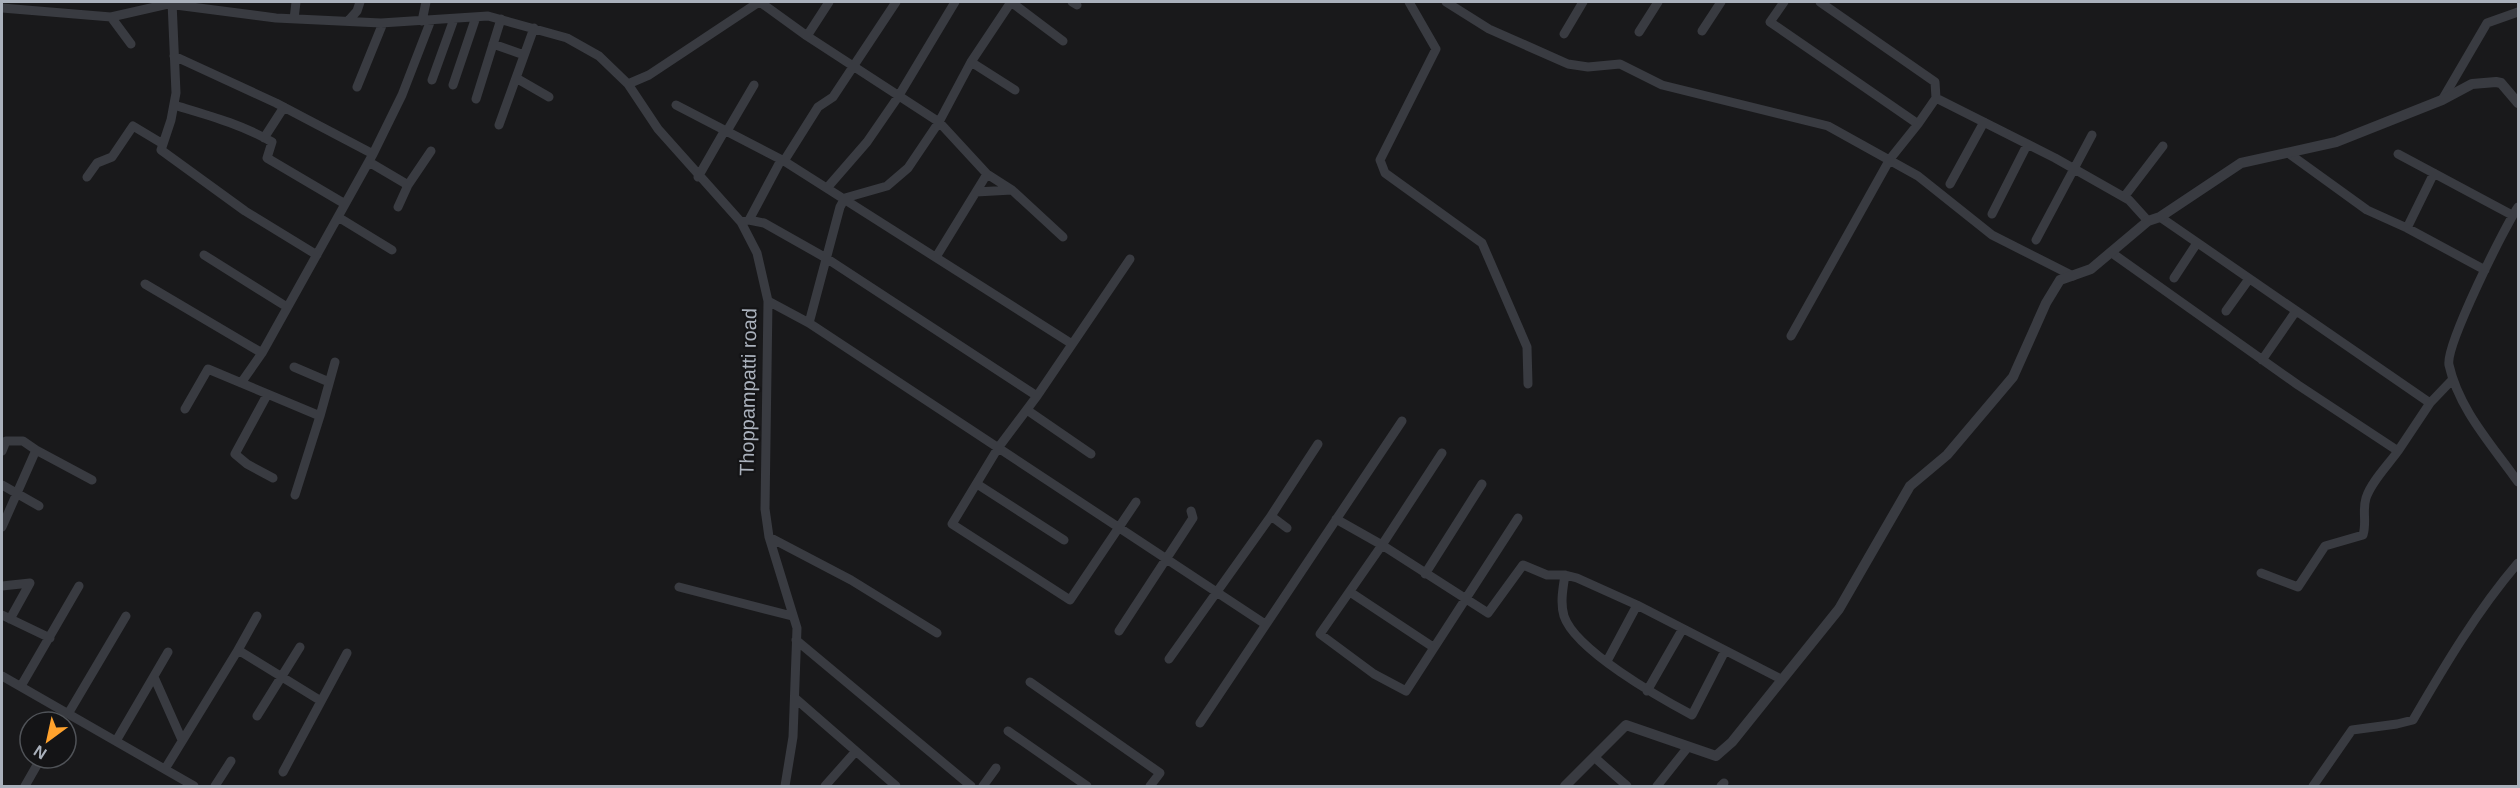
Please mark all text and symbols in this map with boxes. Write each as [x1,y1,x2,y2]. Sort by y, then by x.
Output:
street label: Thoppampatti road [736,308,760,476]
north arrow [18,710,78,770]
text: N [31,742,50,762]

